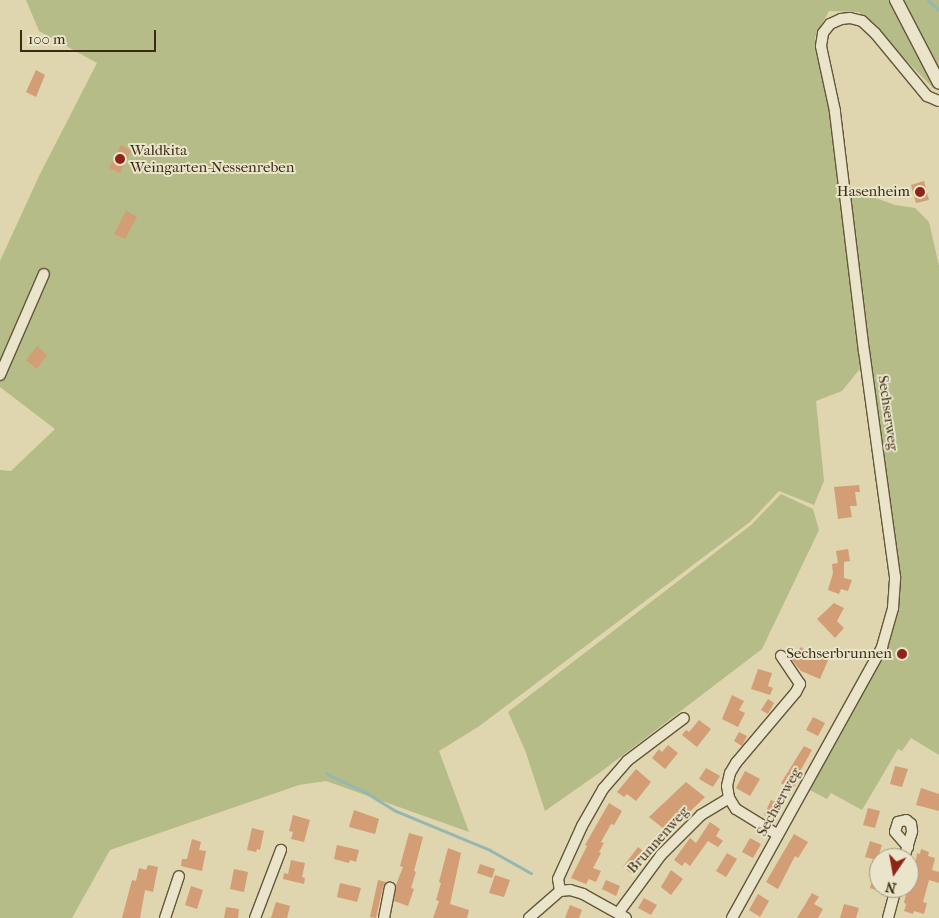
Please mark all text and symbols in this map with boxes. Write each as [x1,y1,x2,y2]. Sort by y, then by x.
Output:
scale bar [22,20,159,52]
text: 100 m [28,30,66,48]
place label: Waldkita Weingarten-Nessenreben [130,141,294,176]
marker: Waldkita Weingarten-Nessenreben [114,153,126,165]
place label: Hasenheim [837,183,910,201]
marker: Hasenheim [914,186,926,198]
street label: Sechserweg [874,374,902,452]
place label: Sechserbrunnen [786,645,892,663]
marker: Sechserbrunnen [896,648,908,660]
street label: Sechserweg [753,764,805,840]
street label: Brunnenweg [623,803,693,877]
north arrow [869,848,919,898]
text: N [884,878,898,897]

